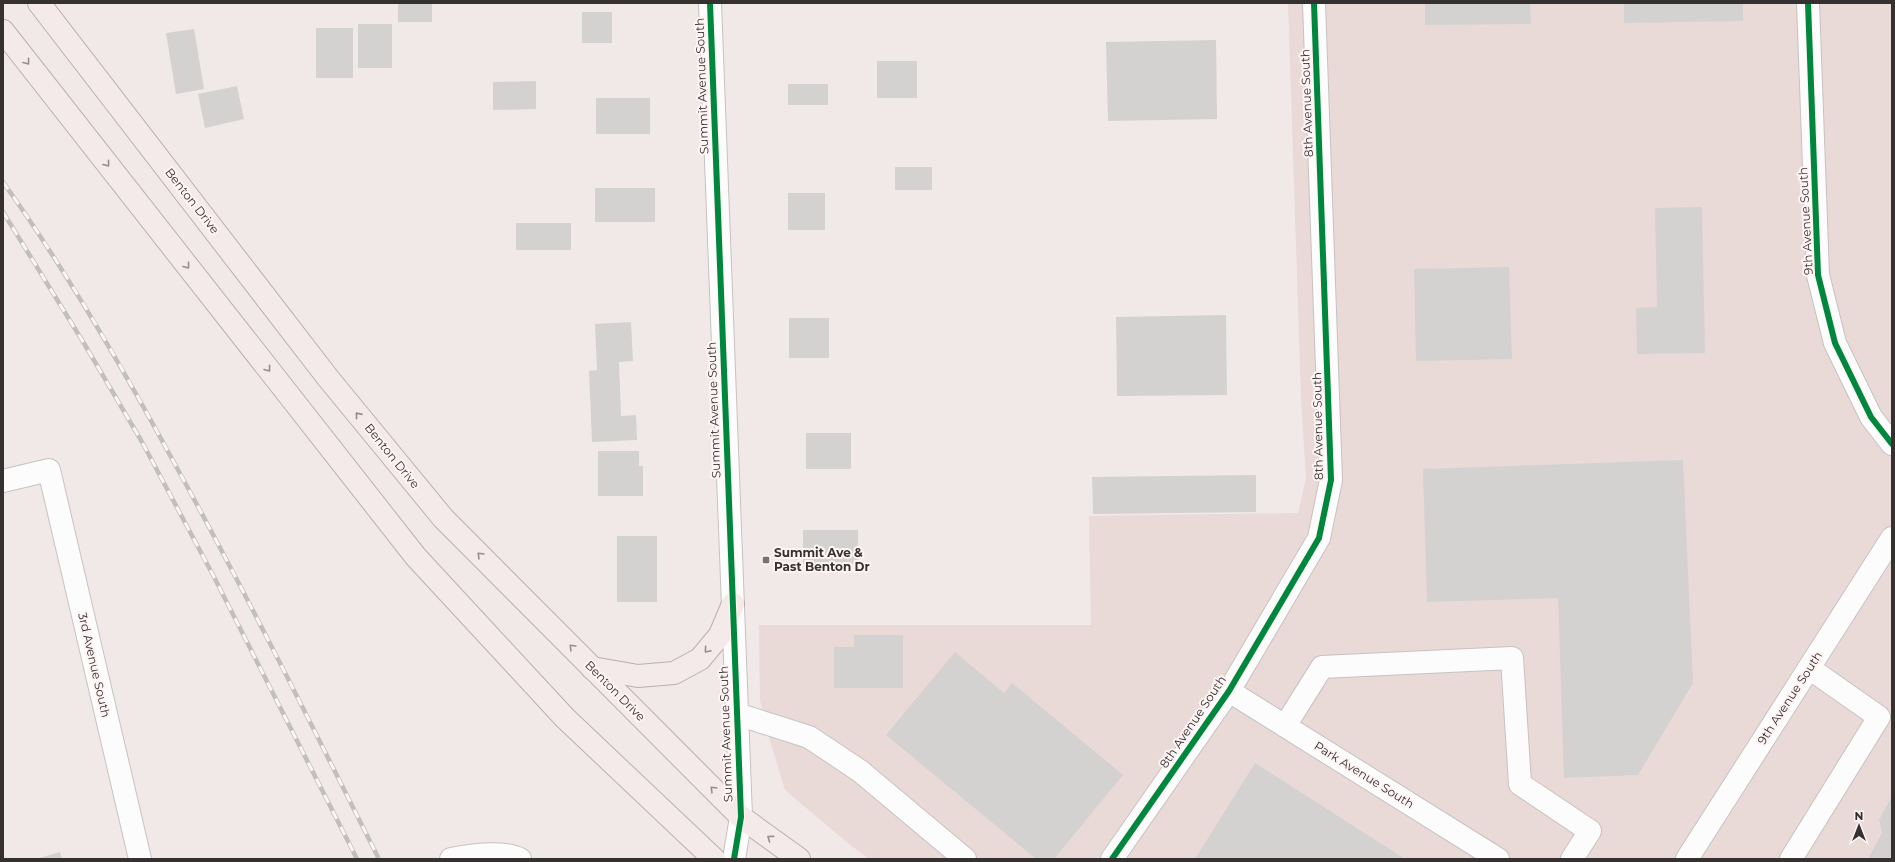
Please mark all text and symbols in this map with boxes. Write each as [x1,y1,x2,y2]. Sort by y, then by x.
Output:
street label: Summit Avenue South [692,18,711,154]
street label: 8th Avenue South [1297,49,1316,157]
one-way arrow [22,57,29,64]
one-way arrow [103,160,110,167]
street label: Benton Drive [162,165,223,237]
street label: 9th Avenue South [1795,167,1816,275]
one-way arrow [183,262,190,269]
street label: Summit Avenue South [704,342,723,478]
one-way arrow [263,364,270,371]
street label: 8th Avenue South [1309,372,1326,480]
one-way arrow [356,412,363,419]
street label: Benton Drive [362,420,423,491]
place label: Summit Ave & Past Benton Dr [774,545,870,574]
one-way arrow [477,553,485,560]
marker: Summit Ave & Past Benton Dr [761,555,771,565]
street label: 3rd Avenue South [75,611,114,719]
one-way arrow [569,644,577,652]
one-way arrow [705,645,712,652]
street label: 9th Avenue South [1754,648,1825,747]
street label: Benton Drive [582,657,649,724]
street label: Summit Avenue South [716,666,735,802]
street label: 8th Avenue South [1156,673,1229,771]
street label: Park Avenue South [1312,738,1417,811]
one-way arrow [710,786,718,794]
north arrow [1839,806,1879,846]
text: N [1855,809,1863,823]
one-way arrow [767,836,774,843]

